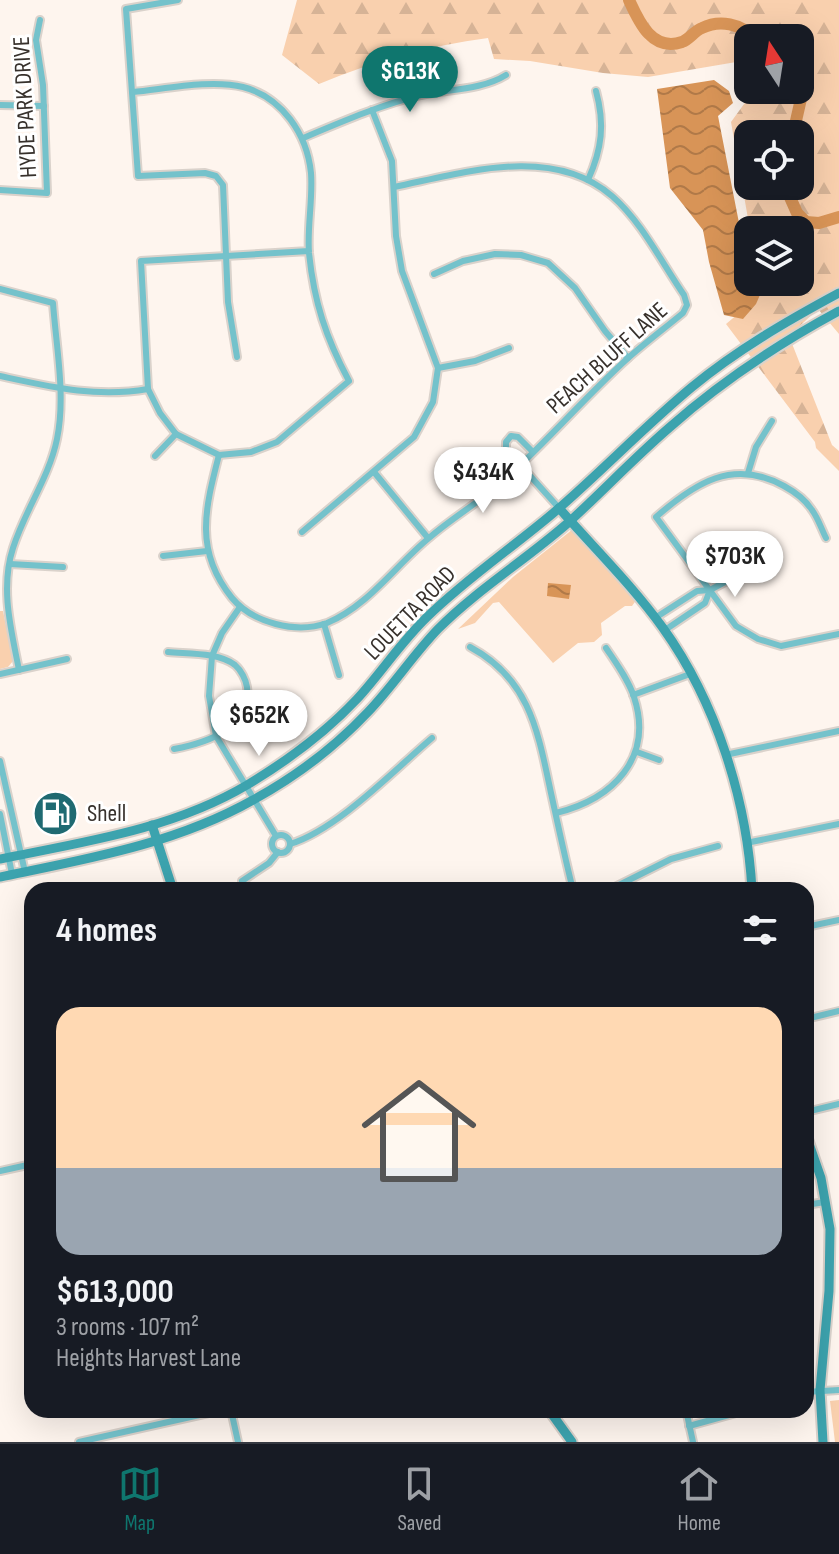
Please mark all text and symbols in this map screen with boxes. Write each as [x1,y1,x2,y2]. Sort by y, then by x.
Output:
north arrow [734,24,814,104]
map controls [734,24,814,296]
street label: HYDE PARK DRIVE [7,35,43,179]
pin: $613K [354,46,466,114]
text: $613K [380,56,440,87]
button: locate [734,120,814,200]
button: layers [734,216,814,296]
street label: PEACH BLUFF LANE [540,296,674,420]
pin: $434K [427,447,539,515]
text: $434K [452,457,514,488]
pin: $703K [679,531,791,599]
text: $703K [704,541,766,572]
street label: LOUETTA ROAD [358,560,462,666]
pin: $652K [203,690,315,758]
text: $652K [228,700,290,731]
fuel station icon: Shell [32,789,80,837]
place label: Shell [87,799,126,828]
icon: filters [738,908,782,952]
text: 4 homes [56,910,157,951]
icon: home [347,1059,491,1203]
text: $613,000 [56,1271,174,1312]
text: 3 rooms · 107 m² [56,1312,199,1343]
text: Heights Harvest Lane [56,1343,241,1374]
tab: Map [118,1462,162,1537]
tab: Saved [397,1462,442,1537]
tab: Home [677,1462,721,1537]

